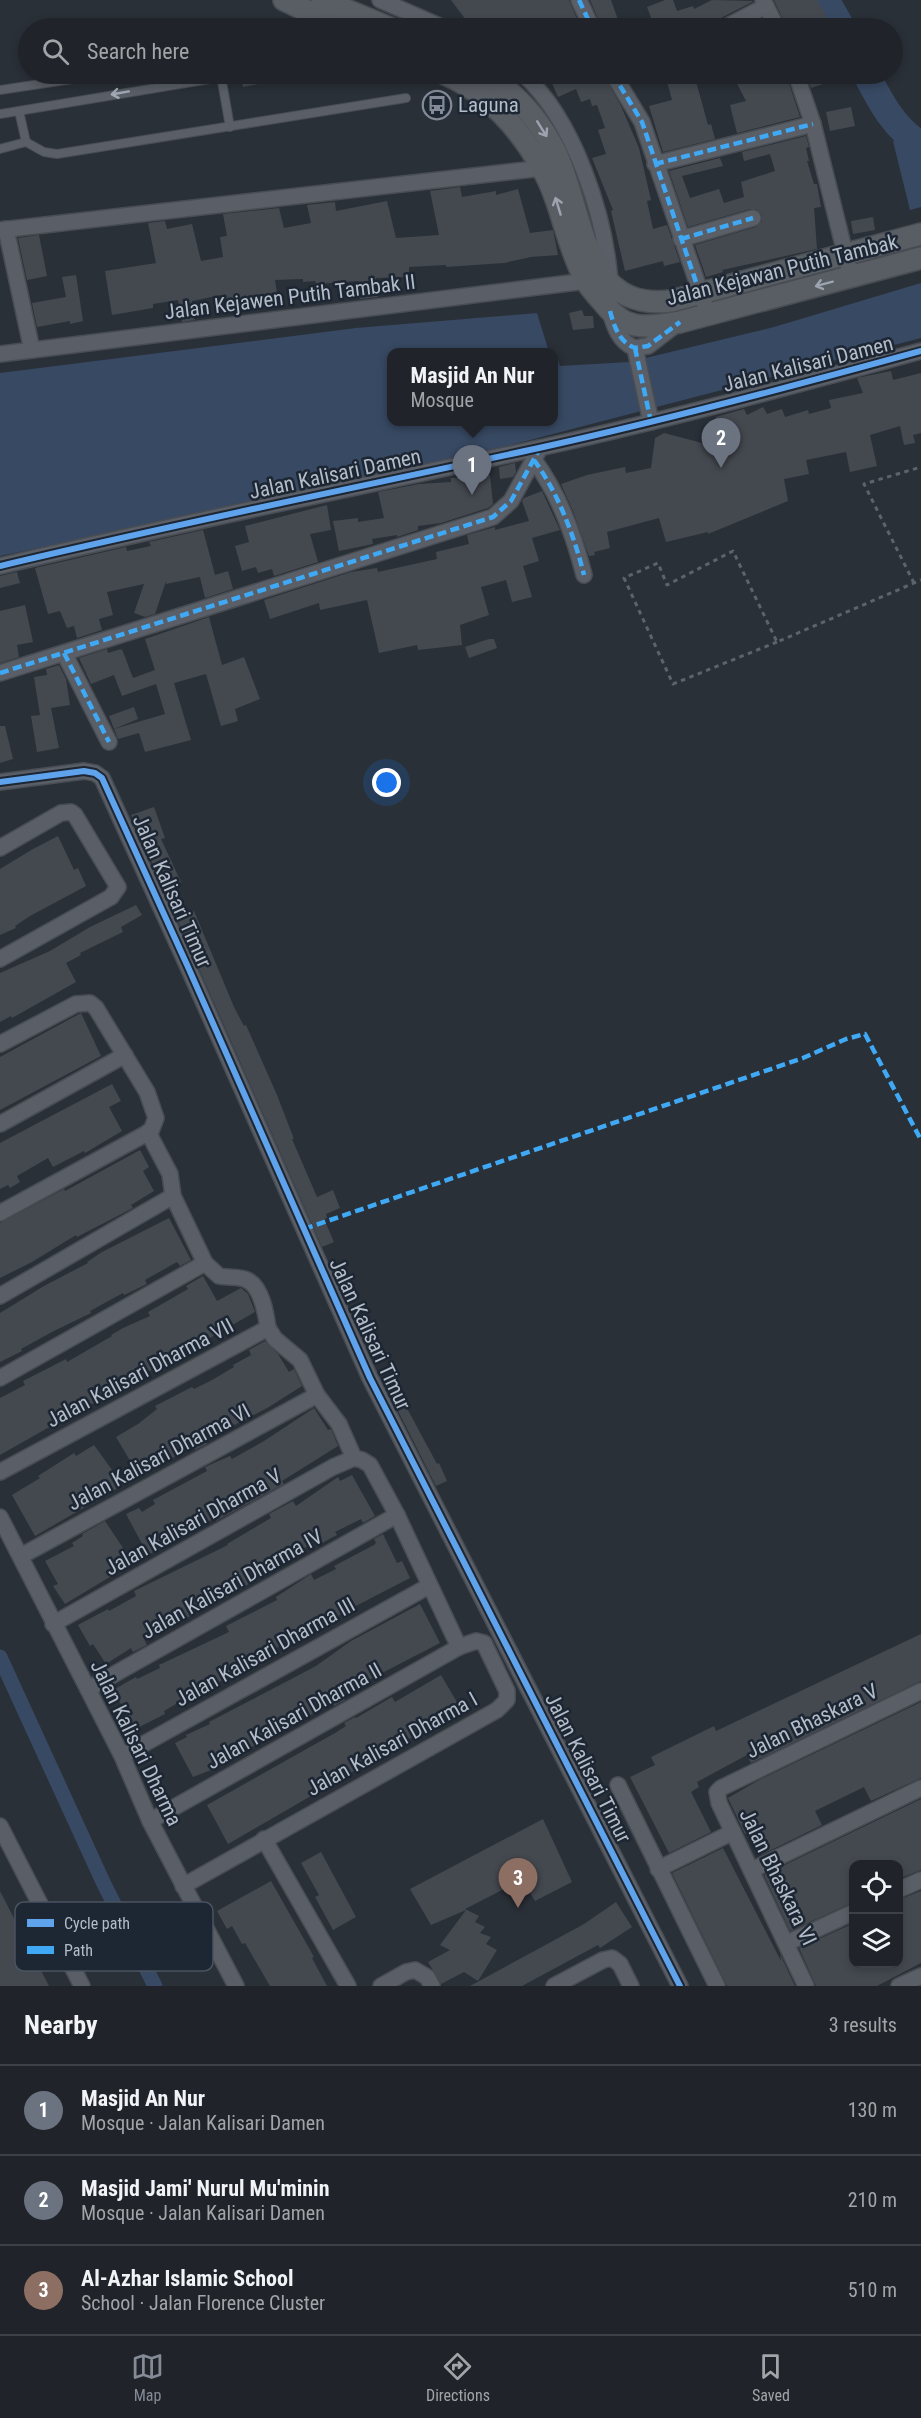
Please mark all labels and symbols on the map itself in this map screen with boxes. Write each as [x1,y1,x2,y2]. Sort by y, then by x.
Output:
one-way arrow [110,88,130,99]
bus stop icon: Laguna [421,89,453,121]
place label: Laguna [458,93,519,117]
one-way arrow [536,120,548,137]
one-way arrow [552,197,563,216]
street label: Jalan Kejawan Putih Tambak [664,230,901,310]
street label: Jalan Kejawen Putih Tambak II [163,270,417,324]
one-way arrow [815,279,834,290]
street label: Jalan Kalisari Damen [720,331,896,397]
pin: 2 [702,418,740,468]
street label: Jalan Kalisari Damen [247,444,423,504]
pin: 1 [452,446,492,495]
your location [372,768,401,797]
street label: Jalan Kalisari Timur [128,811,216,971]
street label: Jalan Kalisari Timur [324,1254,416,1414]
street label: Jalan Kalisari Dharma VII [42,1313,238,1433]
street label: Jalan Kalisari Dharma VI [64,1399,254,1515]
street label: Jalan Kalisari Dharma V [101,1463,286,1580]
street label: Jalan Kalisari Dharma IV [137,1524,327,1644]
street label: Jalan Kalisari Dharma III [171,1593,359,1711]
street label: Jalan Kalisari Dharma [85,1656,187,1830]
street label: Jalan Kalisari Dharma II [202,1658,386,1774]
street label: Jalan Bhaskara V [742,1679,882,1763]
street label: Jalan Kalisari Dharma I [302,1687,482,1801]
street label: Jalan Kalisari Timur [540,1689,636,1847]
street label: Jalan Bhaskara VI [735,1805,821,1949]
pin: 3 [498,1858,538,1908]
legend [15,1902,213,1971]
text: Cycle path [64,1914,130,1933]
text: Path [64,1941,93,1960]

